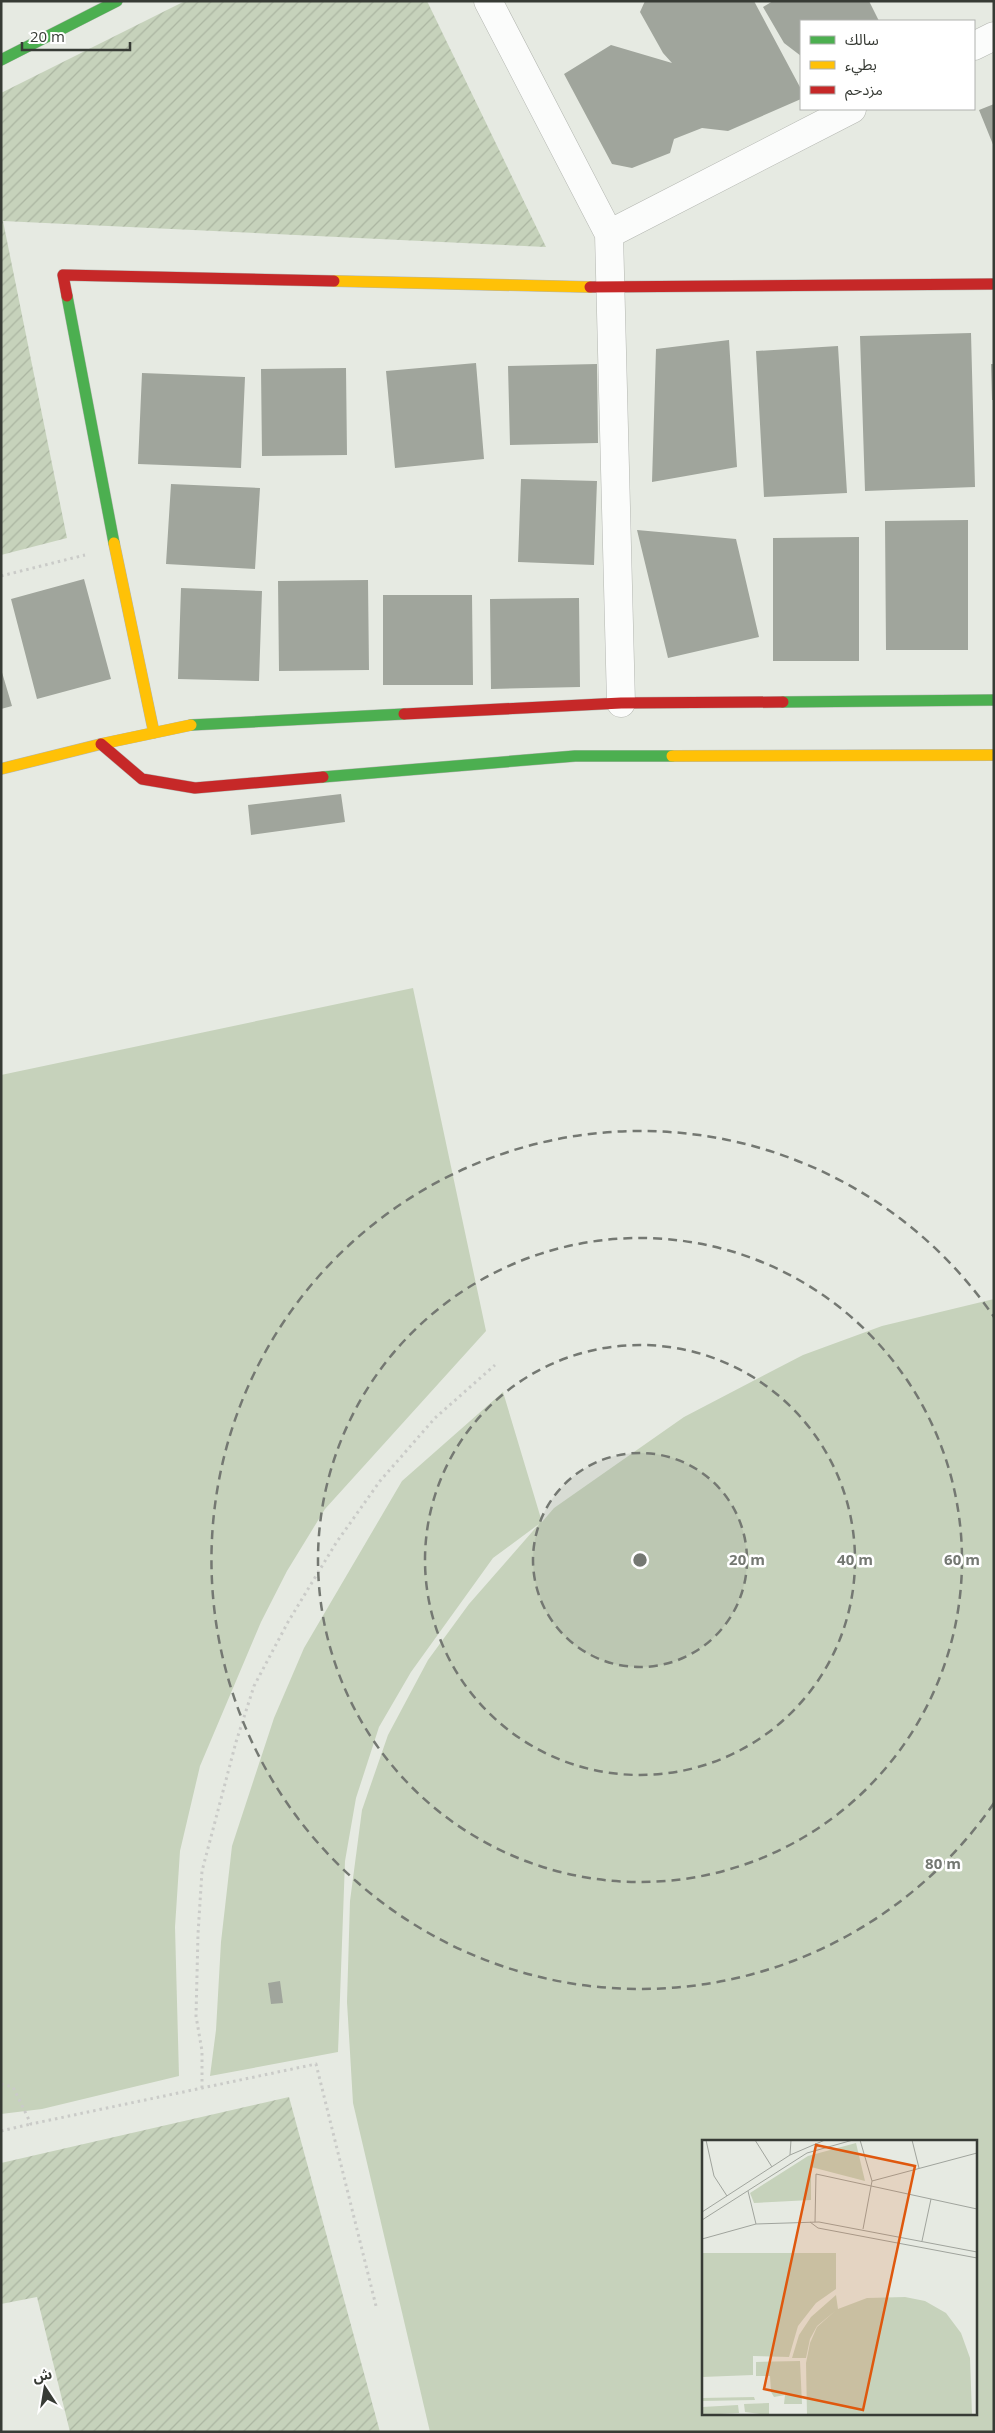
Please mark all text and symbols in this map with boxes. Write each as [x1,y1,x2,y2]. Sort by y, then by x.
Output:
scale bar [22,20,130,52]
legend [800,20,975,110]
text: 20 m [30,26,65,46]
text: سالك [845,29,879,49]
text: بطيء [845,54,877,76]
text: مزدحم [845,79,883,101]
text: 20 m [729,1549,765,1569]
text: 40 m [837,1549,873,1569]
text: 60 m [944,1549,980,1569]
centre of rings [631,1551,649,1569]
text: 80 m [925,1853,961,1873]
inset map [702,2140,978,2416]
north arrow [20,2363,70,2413]
text: ش [31,2364,54,2386]

